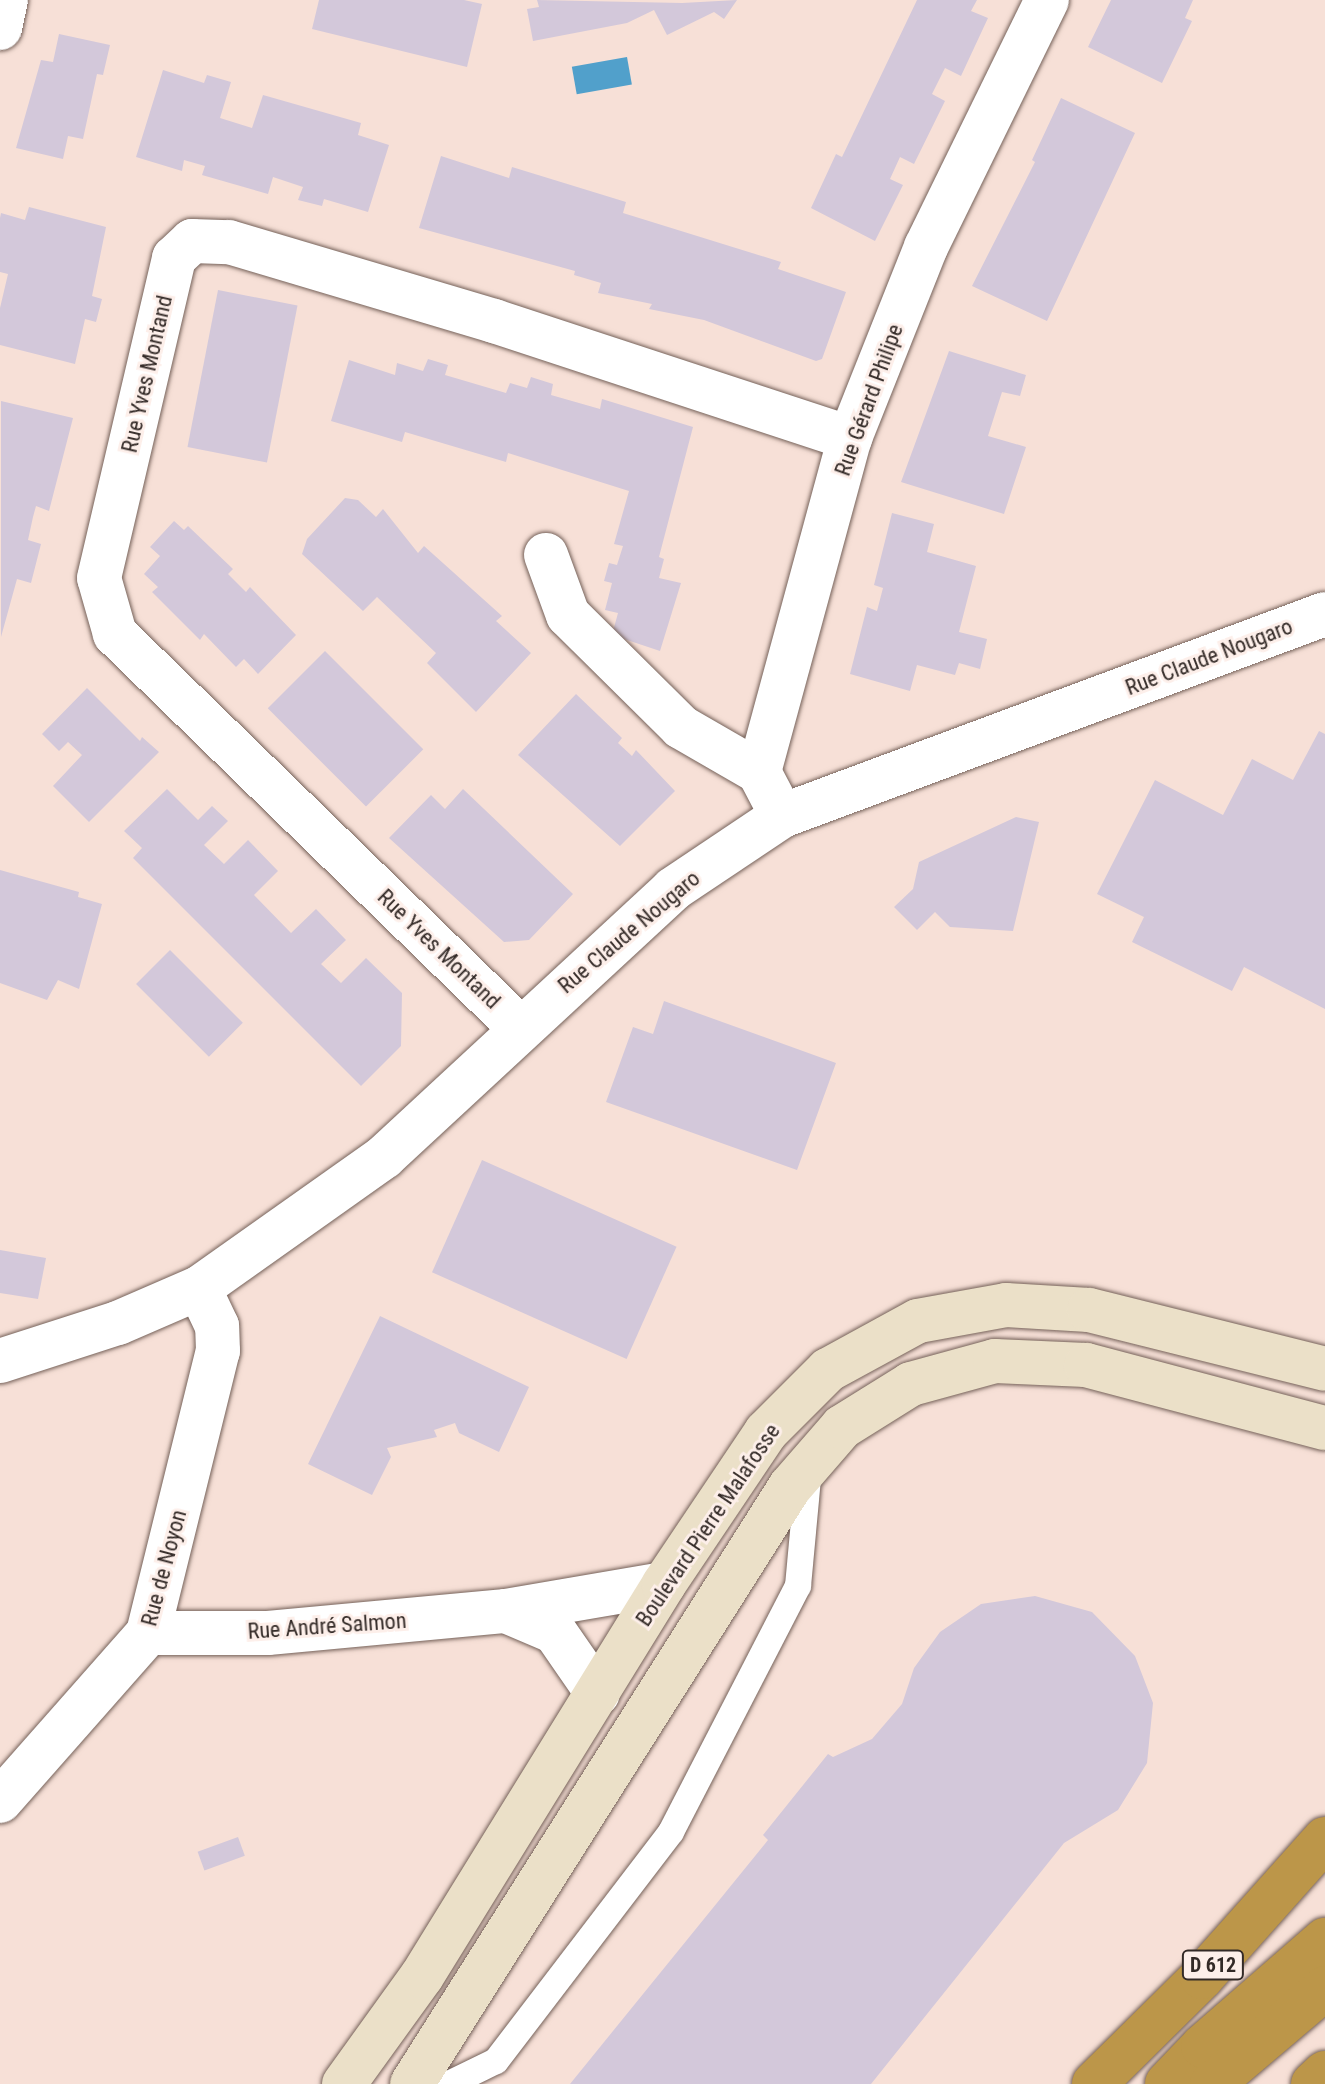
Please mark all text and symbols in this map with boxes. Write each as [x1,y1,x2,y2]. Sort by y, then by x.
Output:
street label: Rue Yves Montand [116,293,178,455]
street label: Rue Gérard Philipe [829,321,909,479]
street label: Rue Claude Nougaro [1122,613,1296,701]
street label: Rue Claude Nougaro [553,865,705,999]
street label: Rue Yves Montand [372,884,506,1014]
street label: Boulevard Pierre Malafosse [630,1419,786,1631]
street label: Rue de Noyon [136,1507,192,1629]
street label: Rue André Salmon [247,1607,407,1645]
road number: D 612 [1181,1949,1245,1981]

